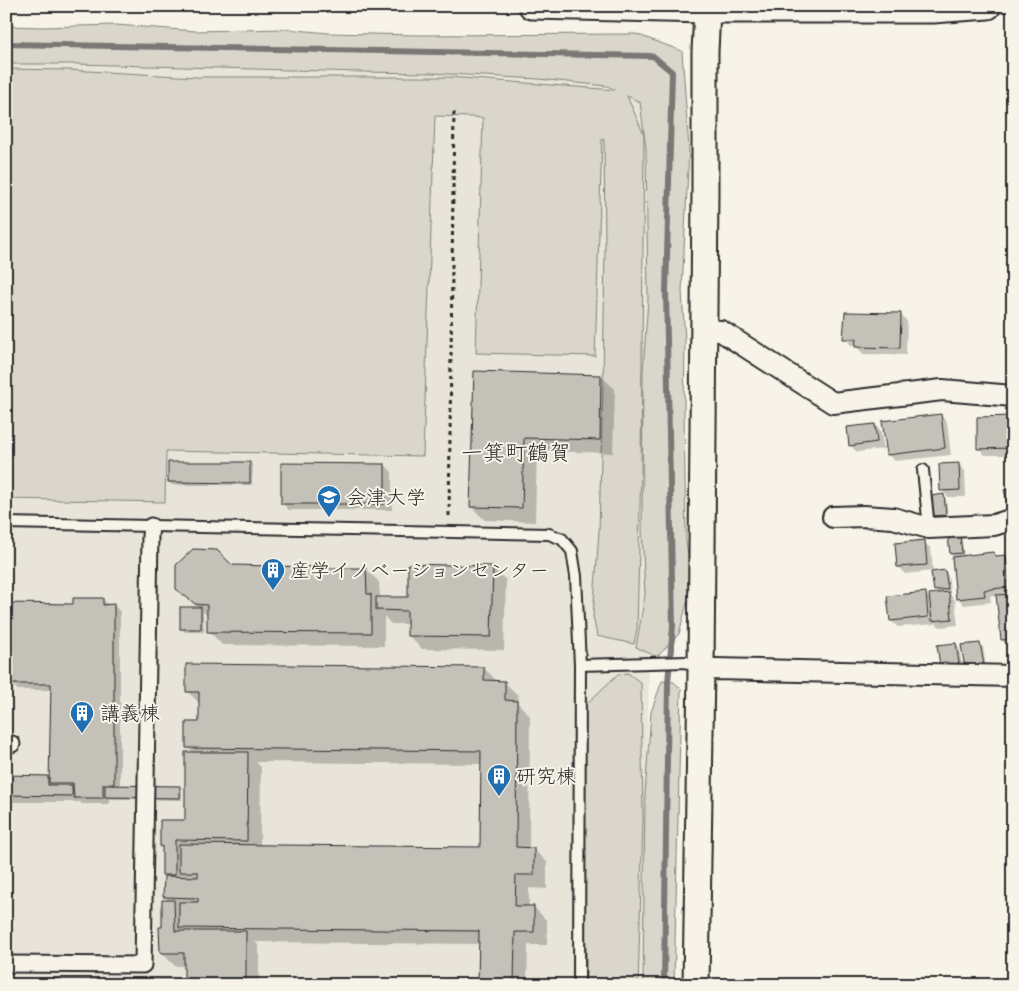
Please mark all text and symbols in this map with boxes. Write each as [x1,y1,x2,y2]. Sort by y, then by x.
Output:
district label: 一箕町鶴賀 [461,439,571,467]
school or university icon: 会津大学 [316,484,342,518]
place label: 会津大学 [346,485,426,510]
building icon: 産学イノベーションセンター [260,557,286,591]
place label: 産学イノベーションセンター [290,558,549,583]
building icon: 講義棟 [69,700,95,734]
place label: 講義棟 [100,701,160,726]
building icon: 研究棟 [486,763,512,797]
place label: 研究棟 [516,764,576,789]

